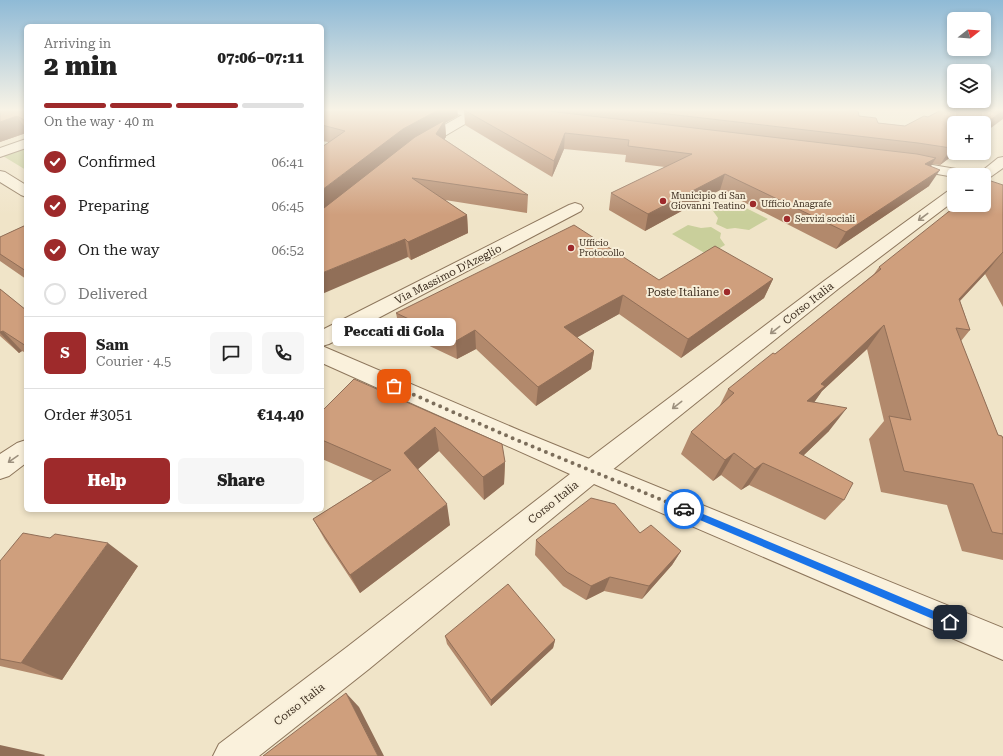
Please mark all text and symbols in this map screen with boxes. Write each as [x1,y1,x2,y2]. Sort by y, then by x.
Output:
north arrow [947,12,991,56]
map controls [947,12,991,212]
text: Arriving in [44,36,111,51]
text: 07:06–07:11 [218,49,304,67]
text: 2 min [44,51,117,81]
button: layers [947,64,991,108]
text: On the way · 40 m [44,114,154,129]
button: + [947,116,991,160]
icon: check [44,151,66,173]
text: Confirmed [78,153,156,171]
text: 06:41 [272,155,304,170]
button: − [947,168,991,212]
place label: Municipio di San Giovanni Teatino [671,191,746,211]
icon: check [44,195,66,217]
marker: Municipio di San Giovanni Teatino [658,196,668,206]
text: Preparing [78,197,149,215]
text: 06:45 [272,199,304,214]
marker: Ufficio Anagrafe [748,199,758,209]
place label: Ufficio Anagrafe [761,199,832,209]
one-way arrow [917,213,928,221]
marker: Servizi sociali [782,214,792,224]
place label: Servizi sociali [795,214,855,224]
place label: Ufficio Protocollo [579,238,625,258]
icon: check [44,239,66,261]
text: On the way [78,241,160,259]
street label: Via Massimo D'Azeglio [393,242,504,307]
text: 06:52 [272,243,304,258]
marker: Ufficio Protocollo [566,243,576,253]
street label: Corso Italia [780,279,836,327]
text: Delivered [78,285,148,303]
place label: Poste Italiane [647,286,719,299]
marker: Poste Italiane [722,287,732,297]
callout: Peccati di Gola [332,318,456,346]
text: Peccati di Gola [344,324,444,339]
one-way arrow [769,325,780,334]
button: chat [210,332,252,374]
button: phone [262,332,304,374]
text: Sam [96,336,129,354]
text: S [60,344,70,362]
text: Courier · 4.5 [96,354,171,369]
pin [377,369,411,403]
icon: bag [383,375,405,397]
one-way arrow [671,401,682,410]
text: Order #3051 [44,406,133,424]
text: €14.40 [257,406,304,424]
one-way arrow [8,455,19,463]
button: Help [44,458,170,504]
button: Share [178,458,304,504]
street label: Corso Italia [526,478,581,527]
courier [664,489,704,529]
icon: car [673,498,695,520]
pin [933,605,967,639]
icon: home [939,611,961,633]
street label: Corso Italia [271,680,327,728]

